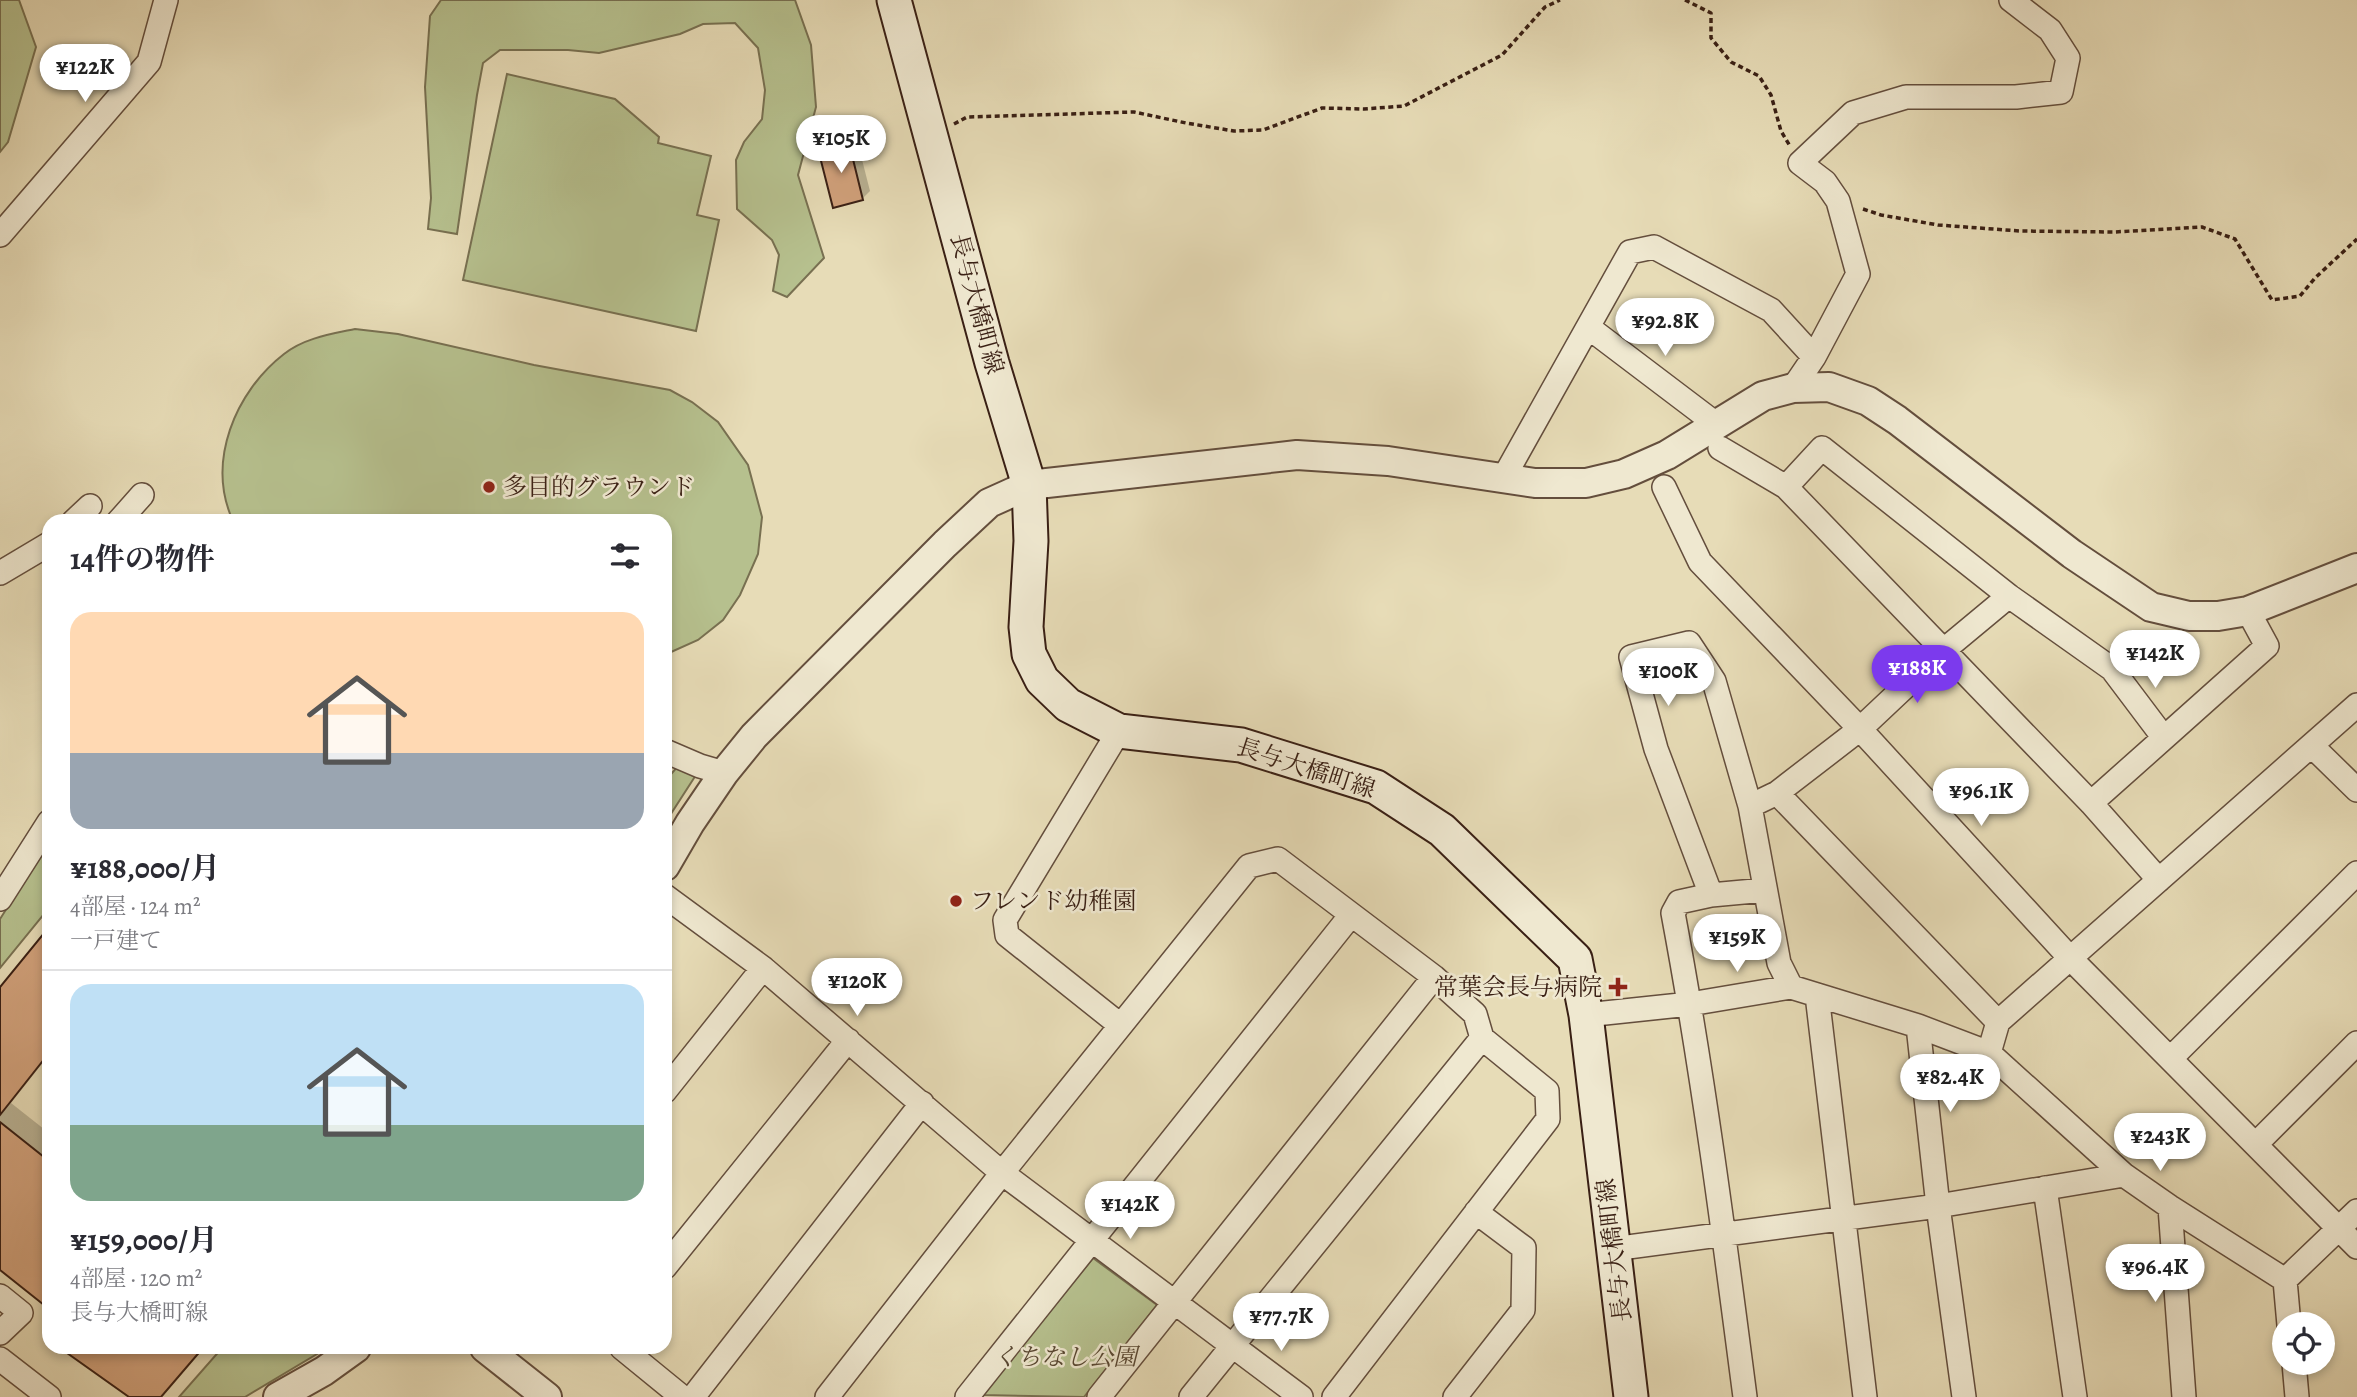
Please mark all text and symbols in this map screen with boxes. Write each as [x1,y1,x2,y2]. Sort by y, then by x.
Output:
pin: ¥122K [36,44,134,104]
text: ¥122K [56,51,114,82]
pin: ¥105K [792,116,890,175]
text: ¥105K [812,122,870,153]
street label: 長与大橋町線 [943,230,1011,378]
pin: ¥92.8K [1608,298,1722,358]
text: ¥92.8K [1631,305,1699,336]
place label: 多目的グラウンド [503,471,695,503]
marker: 多目的グラウンド [481,479,497,495]
icon: filters [606,537,644,575]
text: 14件の物件 [70,539,215,579]
pin: ¥142K [2106,630,2204,690]
text: ¥142K [2126,637,2184,668]
pin: ¥188K [1868,646,1966,705]
pin: ¥100K [1619,648,1717,708]
text: ¥188K [1888,652,1946,683]
text: ¥100K [1638,655,1698,686]
icon: home [294,657,420,783]
street label: 長与大橋町線 [1233,731,1379,805]
pin: ¥96.1K [1924,768,2038,828]
text: ¥96.1K [1949,775,2013,806]
text: ¥188,000/月 [70,848,220,888]
place label: フレンド幼稚園 [970,885,1136,917]
text: 4部屋 · 124 m² [70,891,201,922]
marker: フレンド幼稚園 [948,893,964,909]
pin: ¥159K [1688,914,1786,974]
text: ¥159K [1708,921,1766,952]
text: 一戸建て [70,925,162,956]
pin: ¥120K [808,958,906,1018]
text: ¥120K [827,965,887,996]
place label: 常葉会長与病院 [1434,971,1602,1003]
marker: 常葉会長与病院 [1608,977,1628,997]
icon: home [294,1029,420,1155]
pin: ¥82.4K [1893,1054,2007,1114]
text: ¥82.4K [1916,1061,1984,1092]
pin: ¥243K [2111,1114,2209,1173]
text: ¥243K [2130,1120,2190,1151]
street label: 長与大橋町線 [1589,1177,1639,1323]
pin: ¥142K [1081,1182,1179,1241]
text: ¥142K [1101,1188,1159,1219]
text: ¥159,000/月 [70,1220,218,1260]
pin: ¥96.4K [2098,1244,2212,1304]
text: ¥96.4K [2122,1251,2188,1282]
text: 4部屋 · 120 m² [70,1263,202,1294]
pin: ¥77.7K [1224,1294,1338,1353]
text: 長与大橋町線 [70,1297,208,1328]
text: ¥77.7K [1249,1300,1313,1331]
map controls [2272,1312,2335,1375]
button: locate [2272,1312,2335,1375]
park label: くちなし公園 [993,1341,1141,1373]

